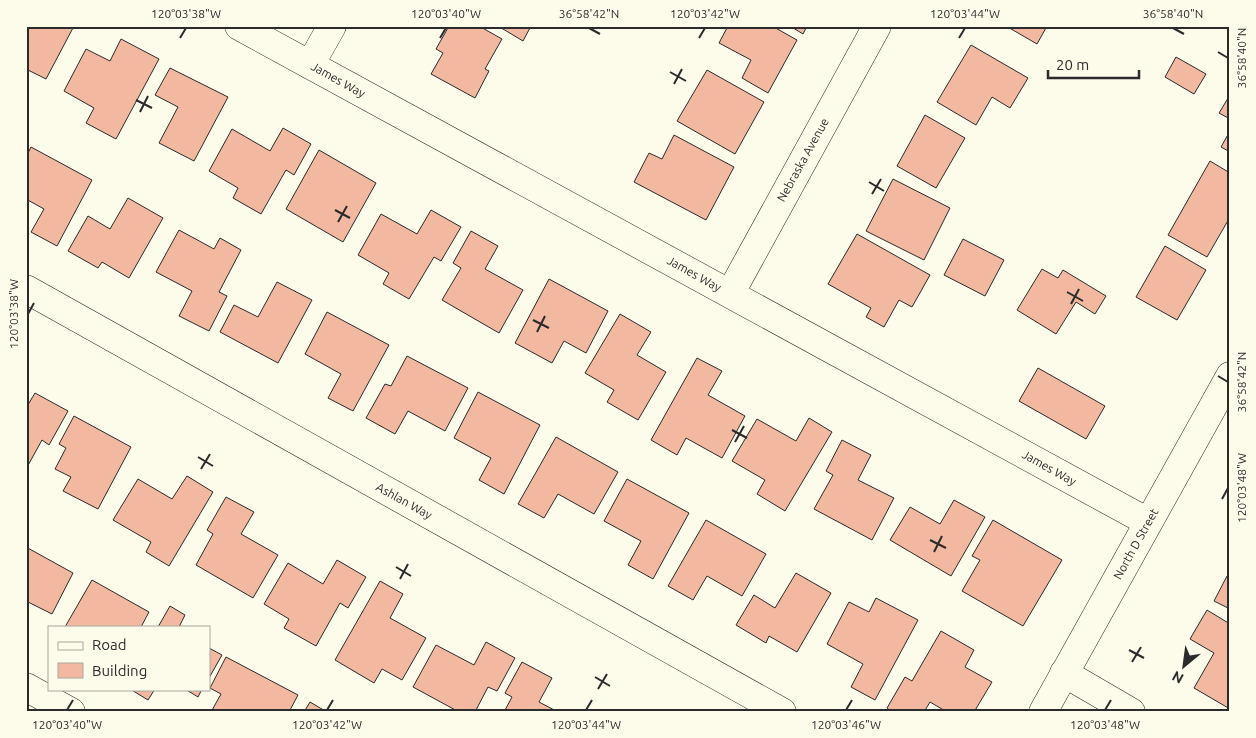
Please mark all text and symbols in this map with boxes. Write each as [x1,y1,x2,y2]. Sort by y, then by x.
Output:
text: 120°03'38"W [151,7,221,20]
text: 120°03'40"W [411,7,481,20]
text: 36°58'42"N [559,7,619,20]
text: 120°03'42"W [670,7,740,20]
text: 120°03'44"W [930,7,1000,20]
text: 36°58'40"N [1143,7,1203,20]
text: 36°58'40"N [1235,28,1248,88]
scale bar [1048,48,1140,80]
text: 20 m [1056,56,1089,73]
street label: James Way [309,59,368,100]
street label: Nebraska Avenue [774,116,831,204]
street label: James Way [665,253,724,294]
text: 120°03'38"W [7,279,20,349]
text: 36°58'42"N [1235,352,1248,412]
street label: James Way [1020,447,1079,488]
text: 120°03'48"W [1235,453,1248,523]
street label: Ashlan Way [374,480,435,521]
street label: North D Street [1111,506,1161,582]
legend [48,626,210,690]
text: Road [92,636,127,653]
north arrow [1158,640,1208,690]
text: Building [92,662,147,679]
text: N [1169,668,1186,687]
text: 120°03'40"W [32,718,102,731]
text: 120°03'42"W [292,718,362,731]
text: 120°03'44"W [551,718,621,731]
text: 120°03'46"W [811,718,881,731]
text: 120°03'48"W [1070,718,1140,731]

